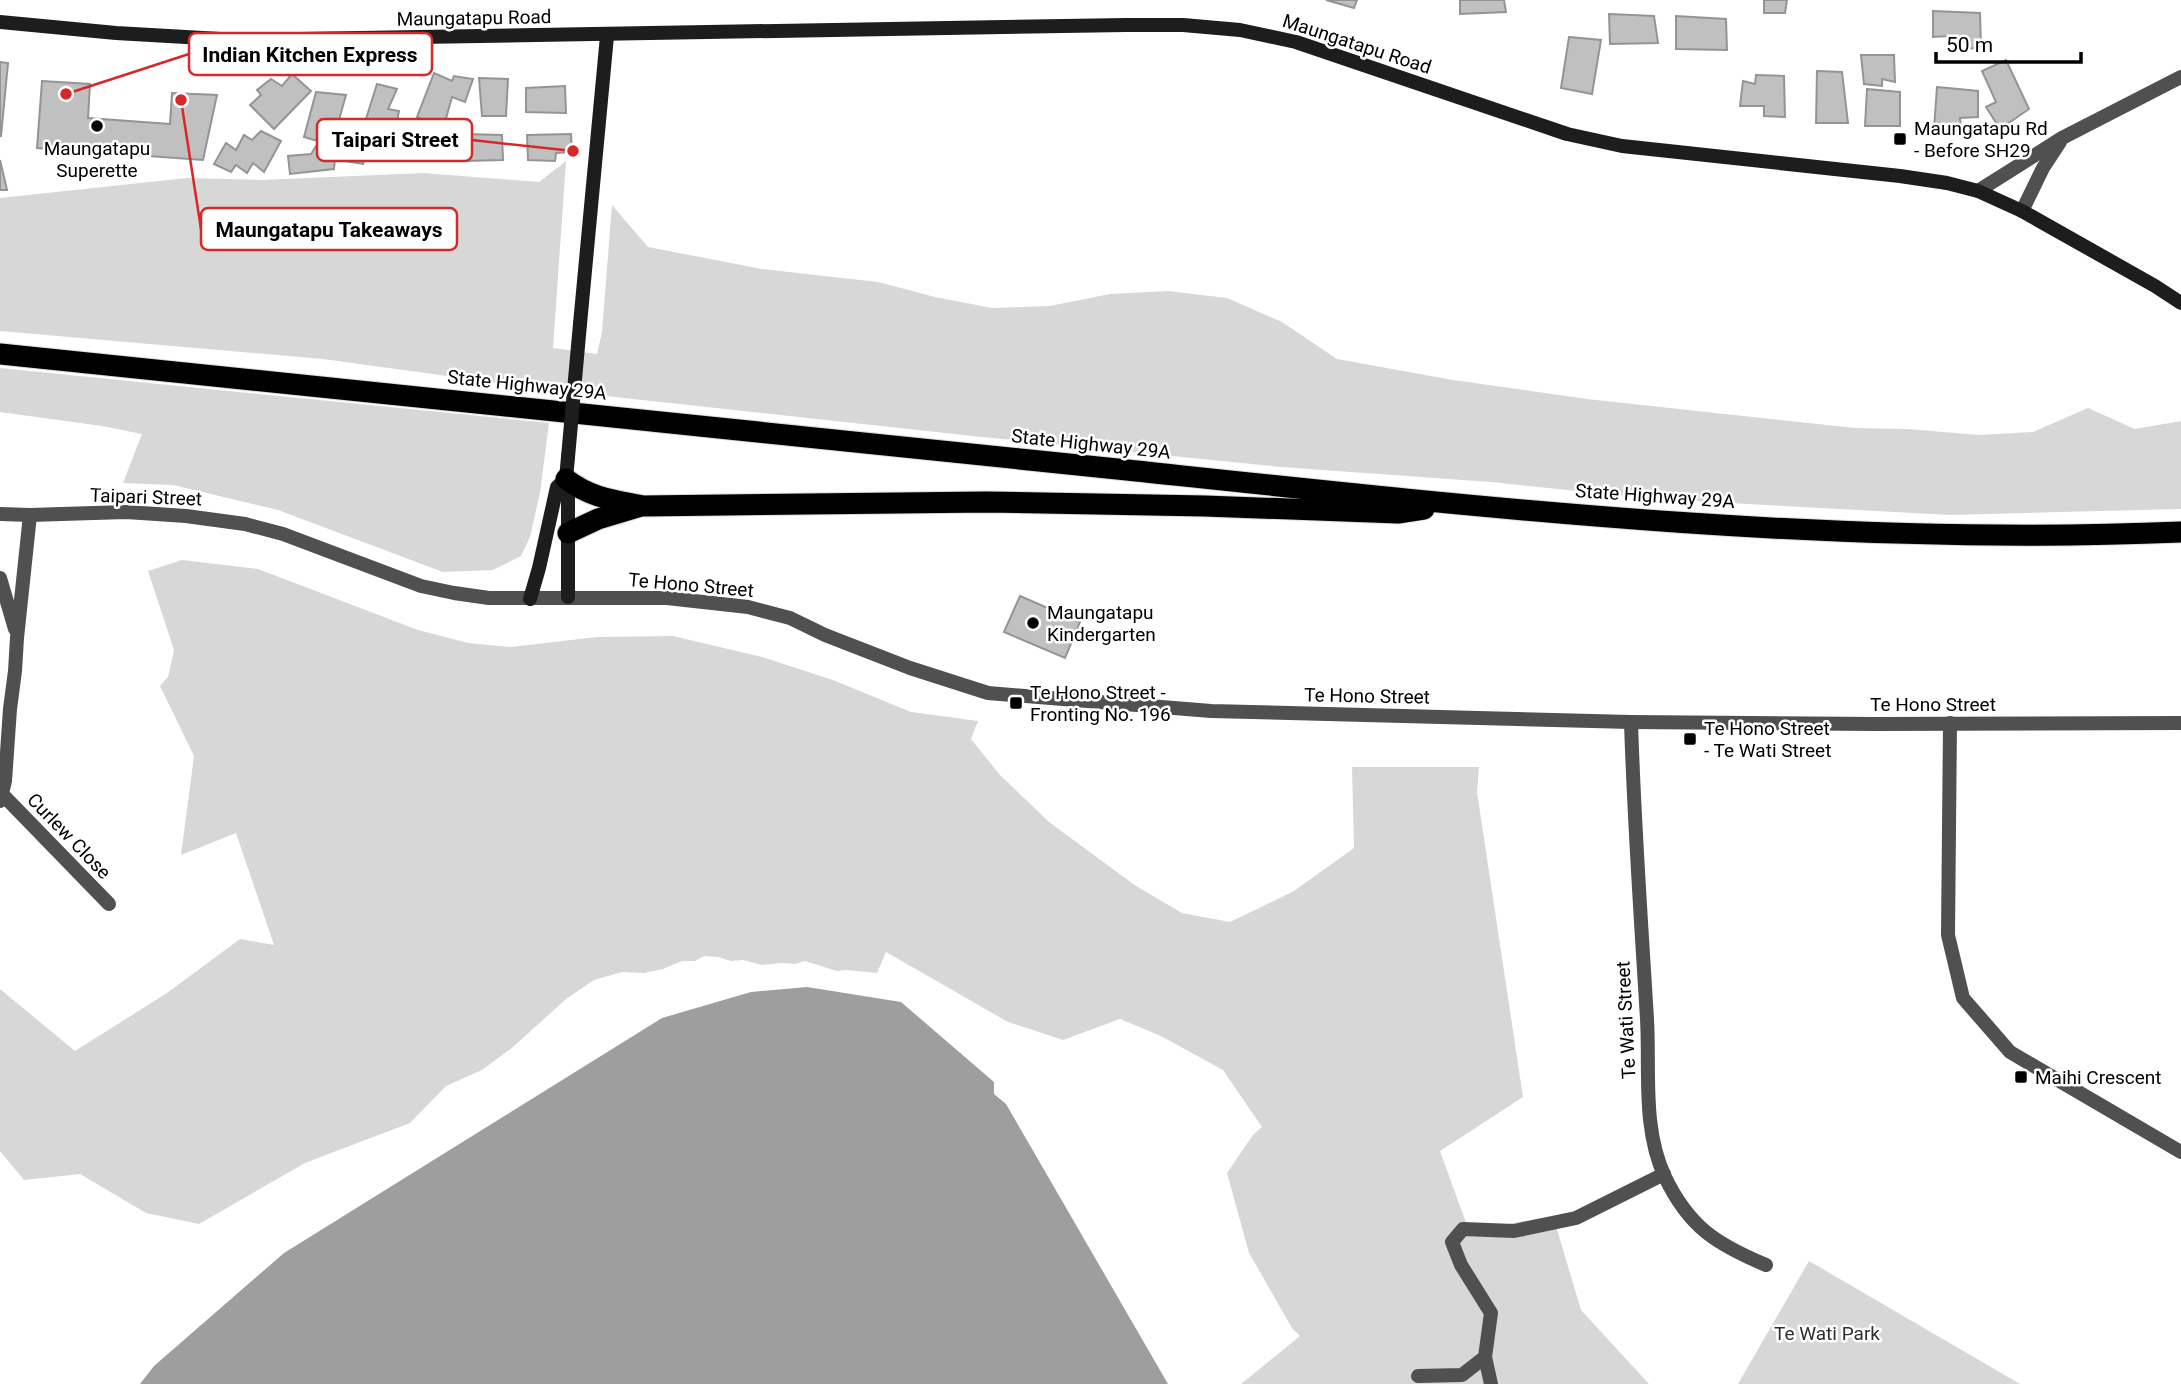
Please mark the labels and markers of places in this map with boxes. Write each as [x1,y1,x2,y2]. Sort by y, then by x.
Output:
callout: Indian Kitchen Express [189,33,432,75]
place label: Maungatapu Rd - Before SH29 [1914,117,2048,162]
marker: Maungatapu Superette [89,118,105,134]
callout: Taipari Street [317,119,472,161]
marker: Maungatapu Rd - Before SH29 [1892,131,1908,147]
place label: Maungatapu Superette [44,137,150,182]
callout: Maungatapu Takeaways [201,208,457,250]
place label: Maungatapu Kindergarten [1047,601,1156,646]
marker: Maungatapu Kindergarten [1025,615,1041,631]
place label: Te Hono Street - Fronting No. 196 [1030,681,1171,726]
marker: Te Hono Street - Fronting No. 196 [1008,695,1024,711]
place label: Te Hono Street - Te Wati Street [1704,717,1831,762]
marker: Te Hono Street - Te Wati Street [1682,731,1698,747]
place label: Maihi Crescent [2035,1066,2162,1089]
marker: Maihi Crescent [2013,1069,2029,1085]

